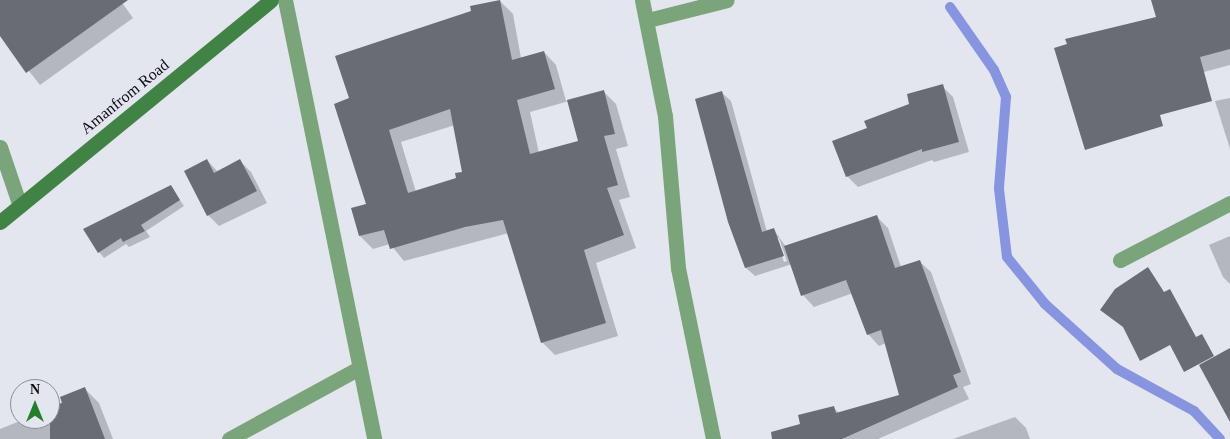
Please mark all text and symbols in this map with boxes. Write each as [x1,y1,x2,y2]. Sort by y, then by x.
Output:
street label: Amanfrom Road [77,56,173,138]
north arrow [10,379,60,429]
text: N [30,382,40,397]

